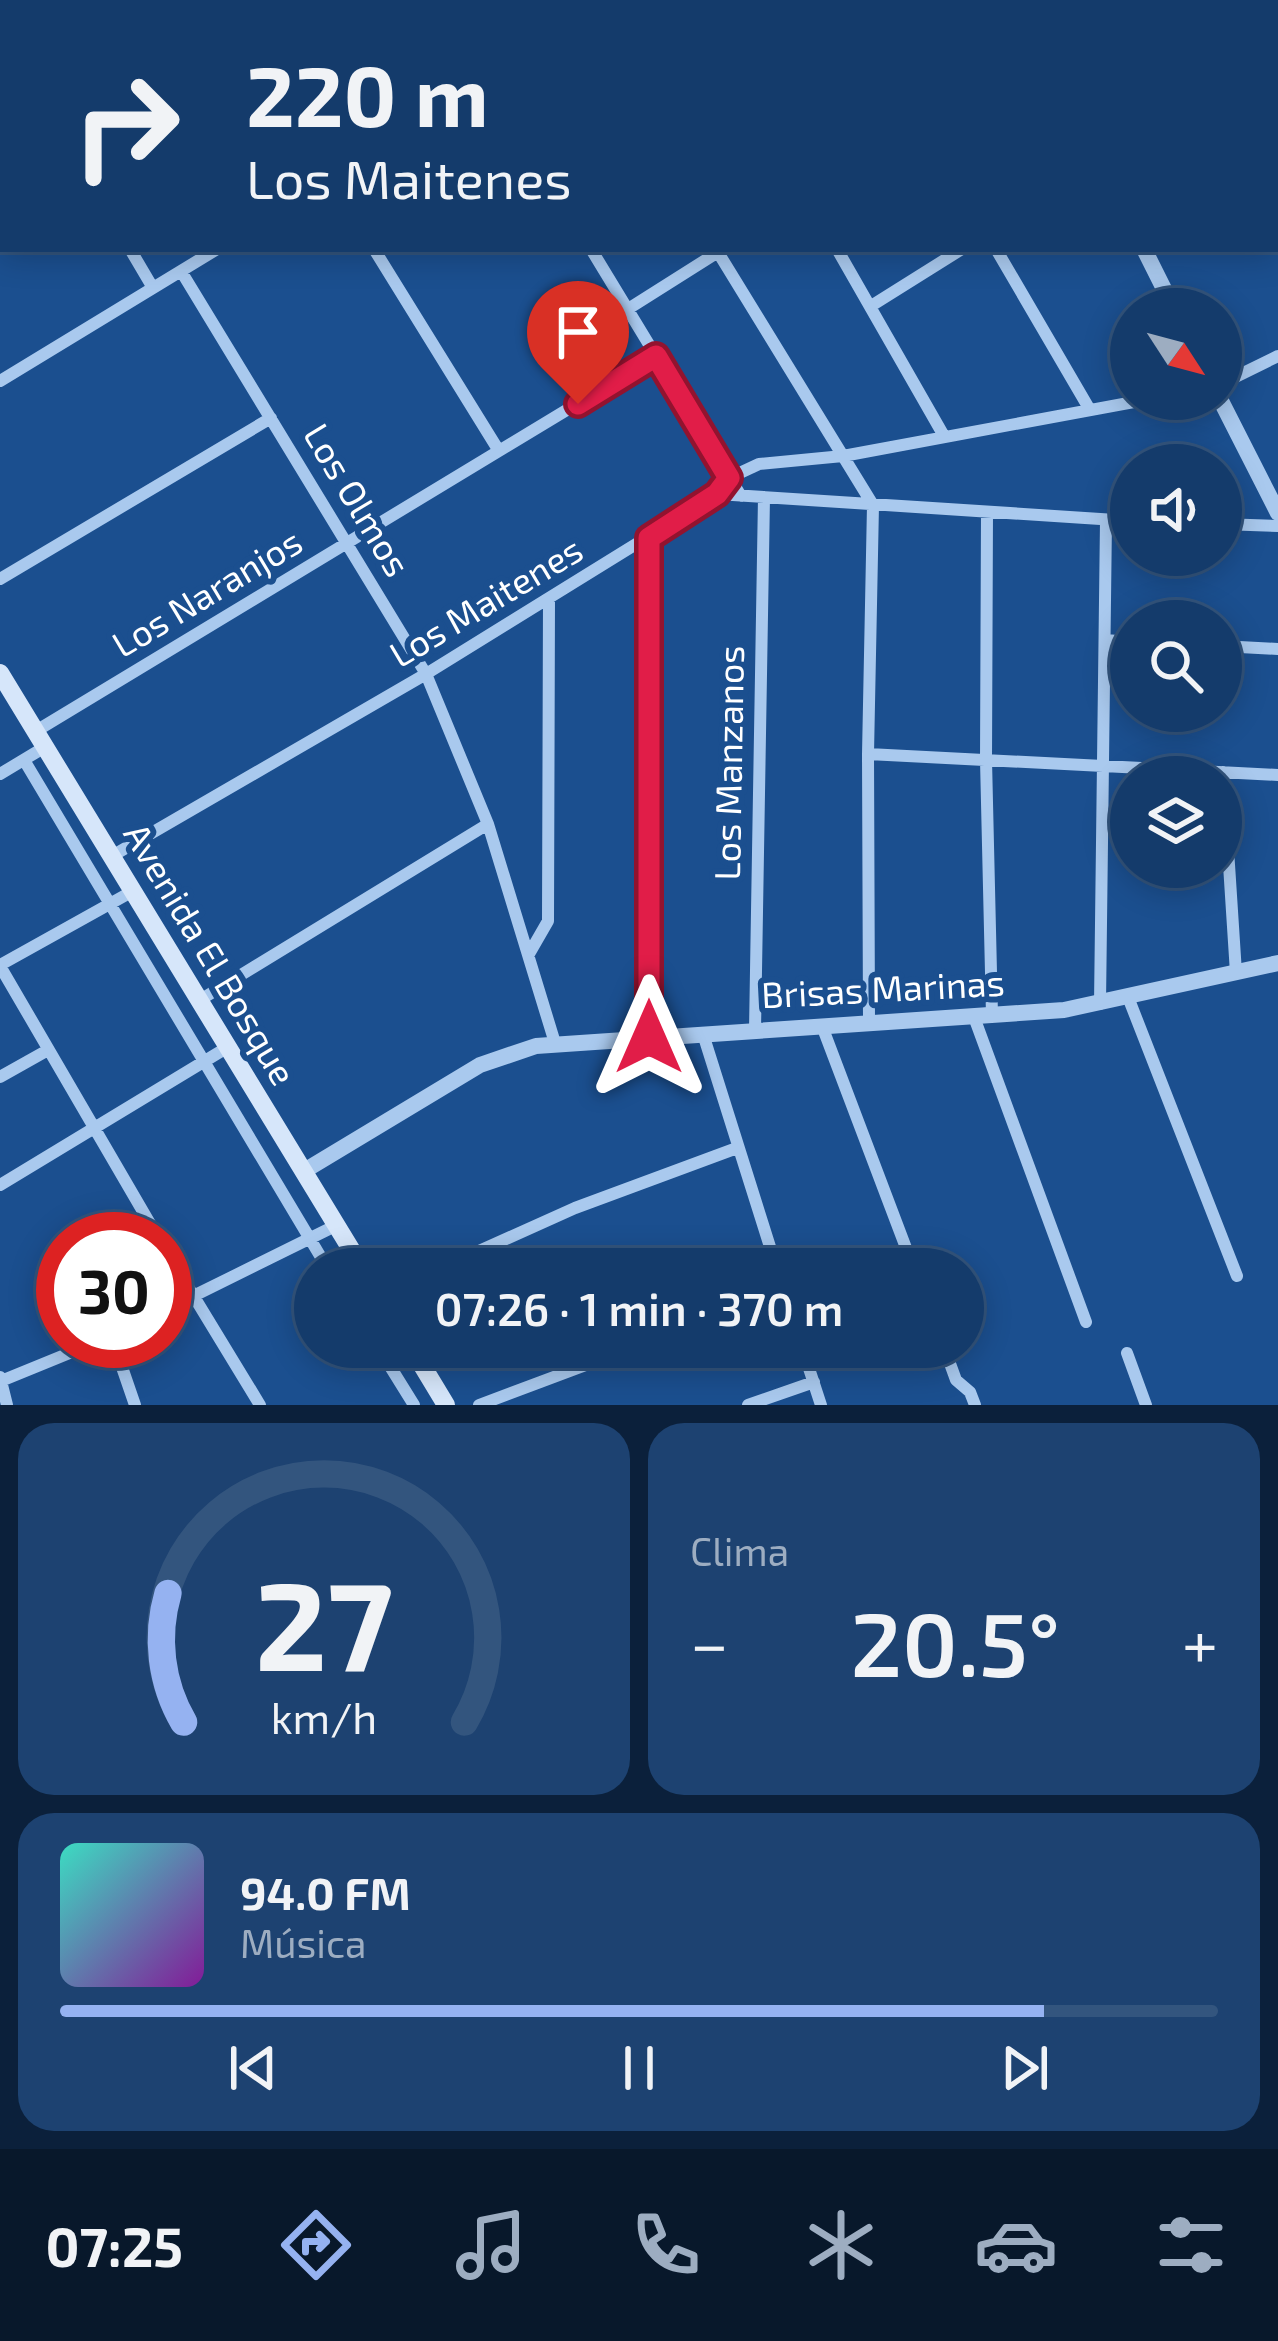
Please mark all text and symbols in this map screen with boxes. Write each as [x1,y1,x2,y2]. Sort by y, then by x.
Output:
text: 220 m [246,43,489,144]
icon: right [48,48,204,204]
text: Los Maitenes [246,145,572,210]
pin [527,281,629,404]
north arrow [1110,288,1242,420]
map controls [1110,288,1242,888]
icon: arrive [545,299,611,365]
street label: Los Olmos [296,415,421,583]
button: sound [1110,444,1242,576]
street label: Los Naranjos [104,518,309,665]
street label: Los Maitenes [381,526,589,675]
button: search [1110,600,1242,732]
street label: Los Manzanos [704,645,751,881]
button: layers [1110,756,1242,888]
street label: Avenida El Bosque [116,815,306,1092]
street label: Brisas Marinas [760,960,1006,1015]
position arrow [586,974,712,1100]
speed limit sign: 30 [36,1212,192,1368]
text: 07:26 · 1 min · 370 m [435,1281,843,1335]
text: Clima [690,1527,789,1574]
text: 27 [255,1546,393,1696]
text: 20.5° [850,1587,1060,1695]
text: − [690,1602,729,1681]
text: + [1182,1602,1218,1681]
text: km/h [271,1691,377,1743]
text: 94.0 FM [240,1865,411,1919]
text: Música [240,1919,366,1966]
icon: previous [220,2035,286,2101]
icon: pause [606,2035,672,2101]
icon: next [992,2035,1058,2101]
icon: directions [274,2203,358,2287]
icon: music [449,2203,533,2287]
icon: phone [624,2203,708,2287]
icon: climate [799,2203,883,2287]
icon: car [974,2203,1058,2287]
icon: filters [1149,2203,1233,2287]
text: 07:25 [45,2213,183,2278]

